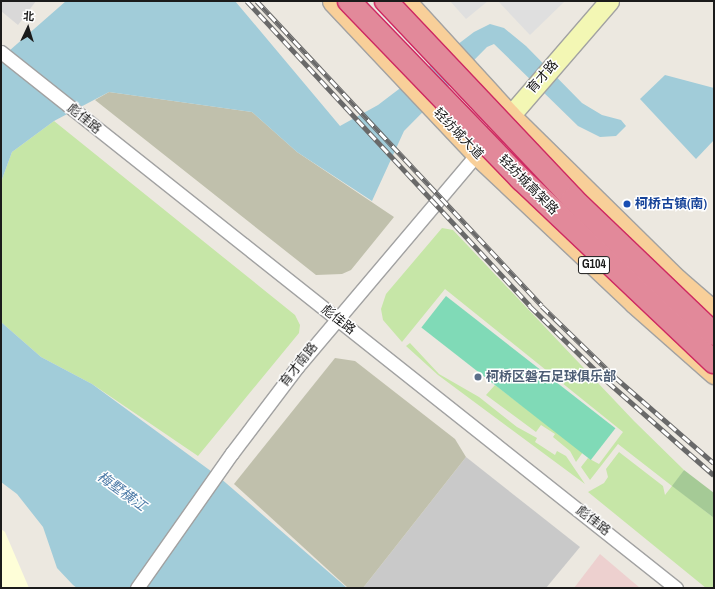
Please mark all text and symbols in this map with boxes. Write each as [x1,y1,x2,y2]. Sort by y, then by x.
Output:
north arrow [8,8,48,48]
text: 北 [23,9,35,23]
street label: 育才路 [524,57,562,97]
street label: 彪佳路 [64,101,104,137]
street label: 轻纺城大道 [430,105,486,163]
street label: 轻纺城高架路 [495,152,561,218]
place label: 柯桥古镇(南) [635,196,707,212]
marker: 柯桥古镇(南) [622,199,632,209]
road number: G104 [577,255,611,275]
street label: 彪佳路 [318,302,358,338]
street label: 育才南路 [277,340,321,390]
place label: 柯桥区磐石足球俱乐部 [486,369,616,385]
marker: 柯桥区磐石足球俱乐部 [473,372,483,382]
water label: 梅墅横江 [94,468,150,514]
street label: 彪佳路 [573,503,613,539]

